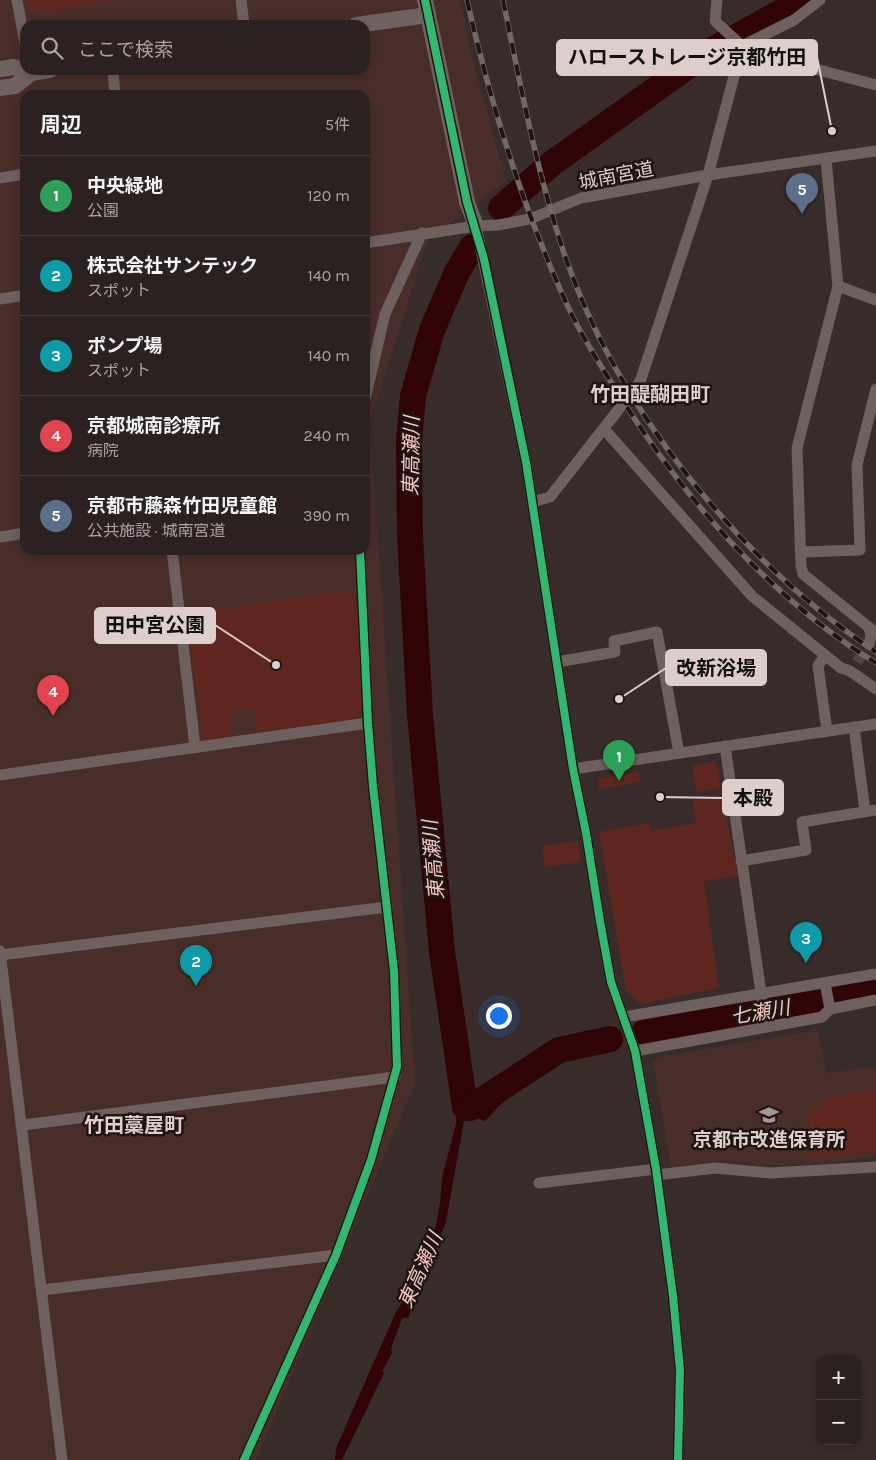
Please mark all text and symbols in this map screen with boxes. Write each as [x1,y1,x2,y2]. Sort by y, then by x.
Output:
search box [20,20,370,75]
icon: search [38,34,66,62]
text: ここで検索 [78,39,173,61]
callout: ハローストレージ京都竹田 [557,40,817,75]
text: ハローストレージ京都竹田 [568,46,806,69]
text: 周辺 [40,113,82,137]
text: 5件 [325,115,350,134]
street label: 城南宮道 [577,158,656,194]
pin: 5 [786,173,818,214]
text: 中央緑地 [87,175,163,197]
text: 1 [53,186,59,205]
text: 120 m [307,186,350,205]
text: 公園 [87,201,119,220]
text: 株式会社サンテック [87,255,258,277]
text: 2 [51,266,61,285]
text: 140 m [308,266,350,285]
text: スポット [87,281,151,300]
text: ポンプ場 [87,335,162,357]
text: 3 [51,346,61,365]
text: 140 m [308,346,350,365]
text: スポット [87,361,151,380]
district label: 竹田醍醐田町 [590,383,710,406]
water label: 東高瀬川 [399,414,424,496]
text: 京都城南診療所 [87,415,220,437]
text: 4 [51,426,61,445]
text: 240 m [304,426,350,445]
text: 病院 [87,441,119,460]
text: 京都市藤森竹田児童館 [87,495,277,517]
text: 5 [51,506,61,525]
text: 390 m [303,506,350,525]
text: 公共施設 · 城南宮道 [87,521,225,540]
callout: 田中宮公園 [95,608,215,643]
text: 田中宮公園 [105,614,205,637]
callout: 改新浴場 [666,650,766,685]
text: 改新浴場 [676,657,756,680]
pin: 4 [37,675,69,716]
pin: 1 [603,740,635,781]
callout: 本殿 [723,780,783,815]
text: 本殿 [733,787,773,810]
water label: 東高瀬川 [418,817,448,901]
pin: 3 [790,922,822,963]
pin: 2 [180,945,212,986]
water label: 七瀬川 [729,996,794,1029]
your location [486,1003,512,1029]
school or university icon: 京都市改進保育所 [758,1104,780,1126]
district label: 竹田藁屋町 [84,1114,184,1137]
place label: 京都市改進保育所 [693,1129,845,1151]
water label: 東高瀬川 [394,1227,448,1311]
map controls [816,1355,861,1445]
button: + [816,1355,861,1400]
button: − [816,1400,861,1445]

